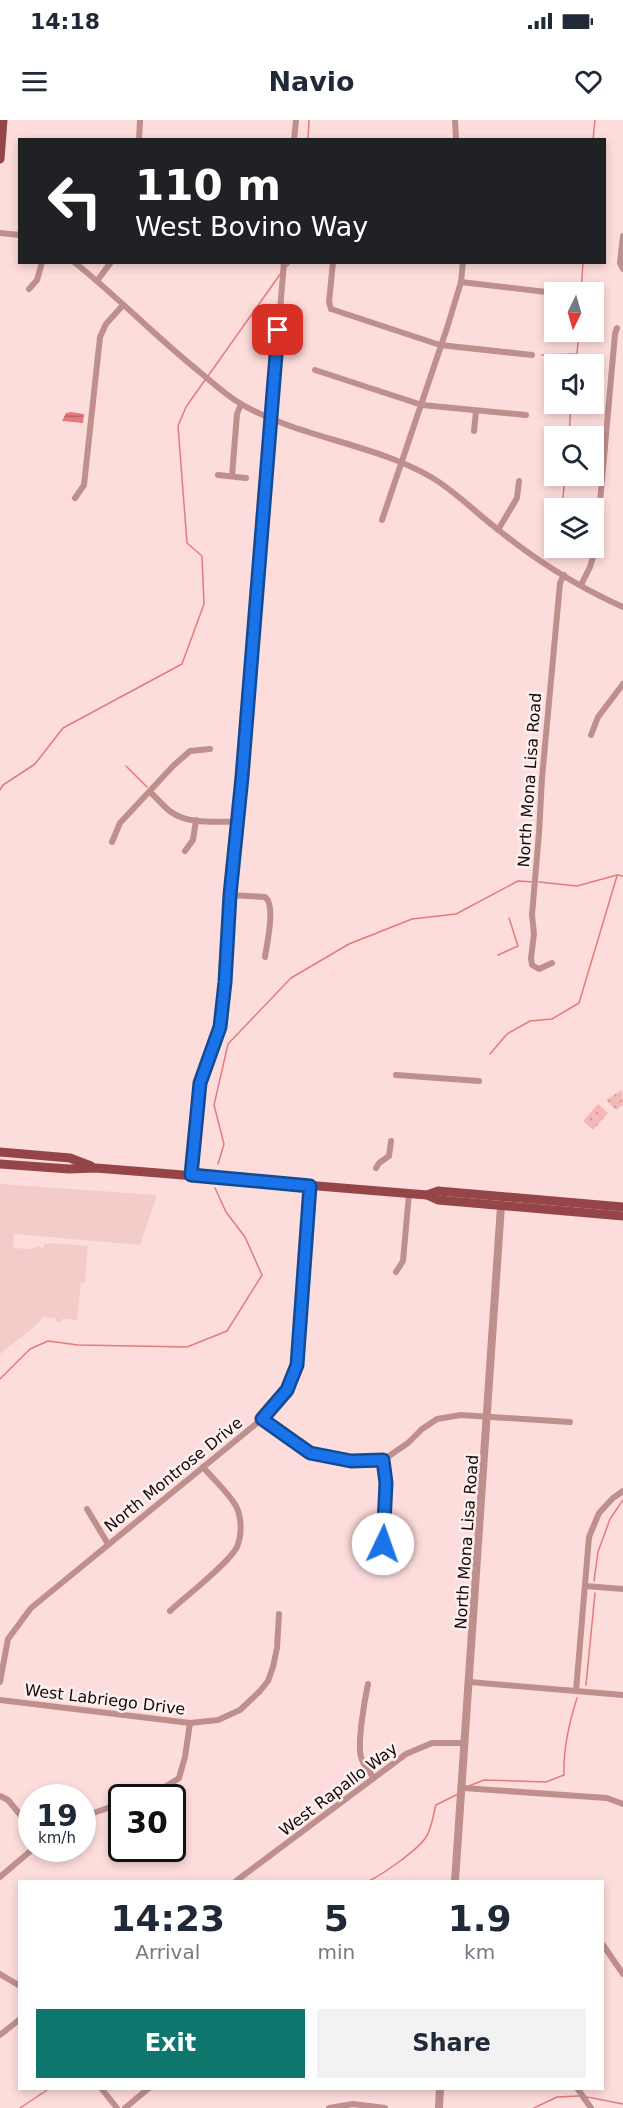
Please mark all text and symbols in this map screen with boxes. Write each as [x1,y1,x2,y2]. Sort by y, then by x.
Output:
text: 14:18 [30,9,100,34]
icon: menu [18,65,51,98]
icon: heart [572,65,605,98]
text: Navio [268,66,355,97]
text: 110 m [135,161,281,210]
icon: left [36,162,114,240]
text: West Bovino Way [135,211,368,242]
north arrow [544,282,604,342]
map controls [544,282,604,558]
pin [252,304,303,355]
icon: arrive [261,313,294,346]
button: sound [544,354,604,414]
button: search [544,426,604,486]
button: layers [544,498,604,558]
street label: North Mona Lisa Road [514,692,545,868]
street label: North Montrose Drive [101,1413,246,1536]
street label: North Mona Lisa Road [451,1454,482,1630]
position arrow [351,1512,415,1576]
street label: West Labriego Drive [23,1680,186,1719]
street label: West Rapallo Way [276,1739,401,1840]
speed limit sign: 30 [108,1784,186,1862]
text: 19 [36,1798,78,1833]
text: km/h [38,1829,76,1847]
text: 14:23 [110,1898,225,1939]
text: 5 [324,1898,349,1939]
text: 1.9 [448,1898,512,1939]
text: Arrival [135,1940,200,1964]
text: min [318,1940,355,1964]
text: km [464,1940,495,1964]
button: Exit [36,2009,305,2078]
button: Share [317,2009,586,2078]

